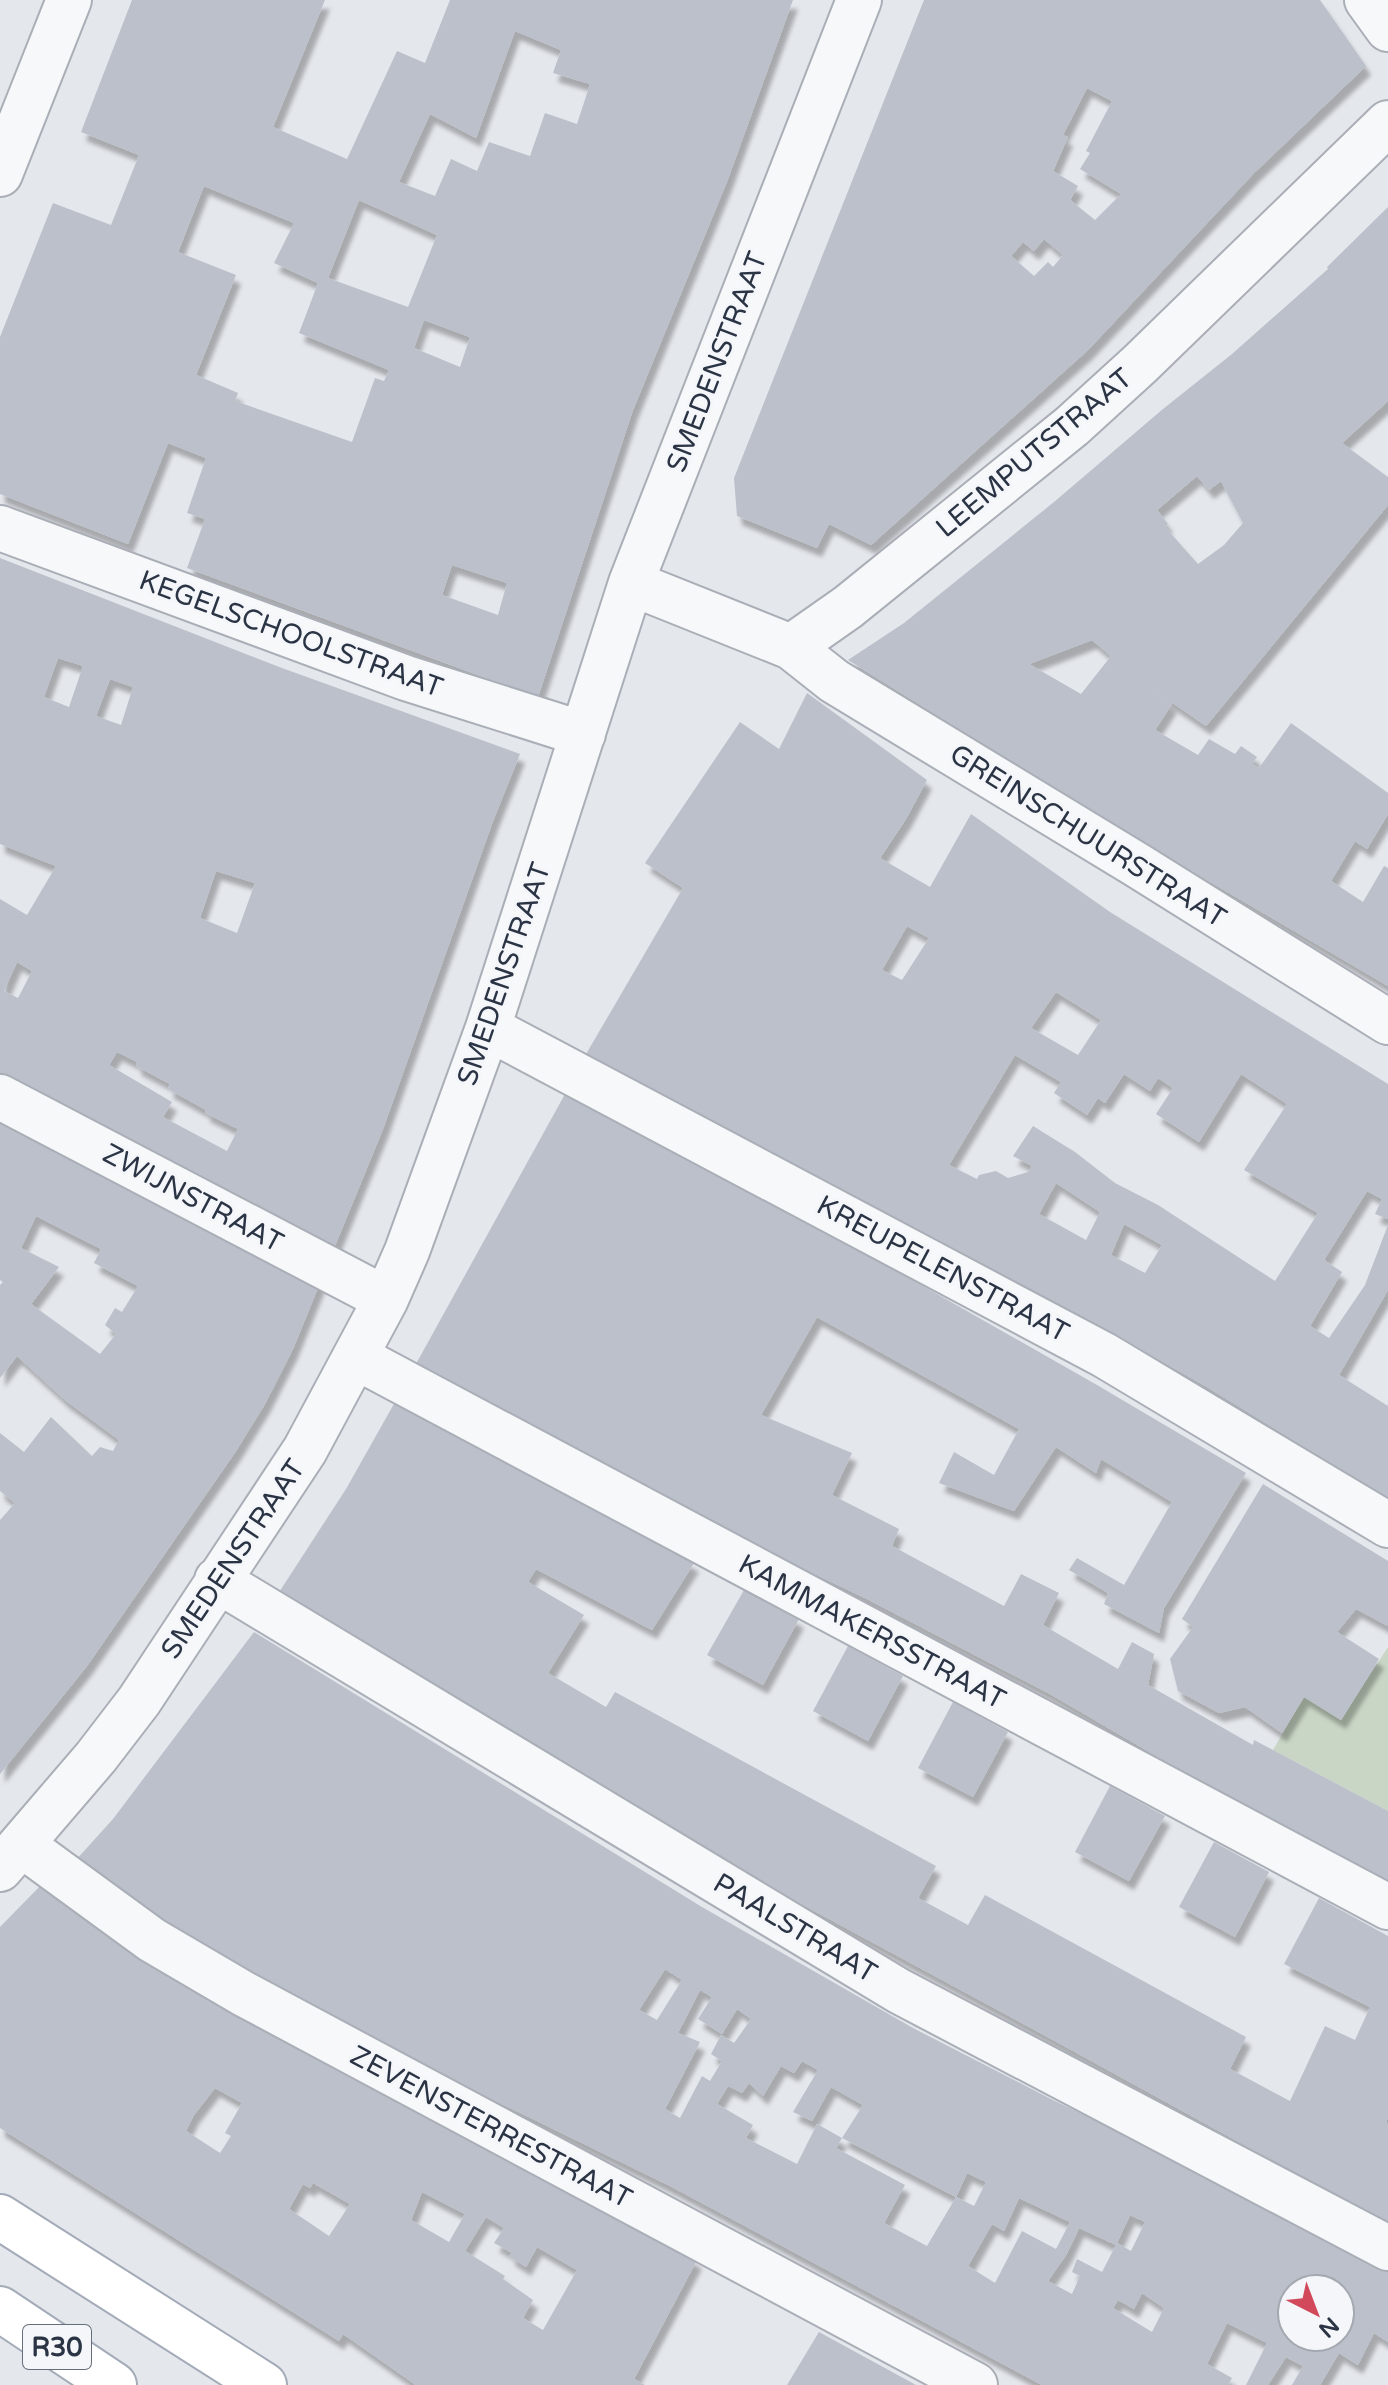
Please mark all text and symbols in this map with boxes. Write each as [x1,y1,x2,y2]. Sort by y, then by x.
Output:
street label: SMEDENSTRAAT [659,247,775,477]
street label: LEEMPUTSTRAAT [929,361,1139,545]
street label: KEGELSCHOOLSTRAAT [134,563,448,705]
street label: GREINSCHUURSTRAAT [944,737,1232,935]
street label: SMEDENSTRAAT [450,858,558,1090]
street label: ZWIJNSTRAAT [97,1136,289,1260]
street label: KREUPELENSTRAAT [811,1188,1075,1350]
street label: SMEDENSTRAAT [154,1453,312,1665]
street label: KAMMAKERSSTRAAT [733,1547,1011,1717]
street label: PAALSTRAAT [707,1866,883,1990]
street label: ZEVENSTERRESTRAAT [344,2038,638,2216]
north arrow [1276,2273,1356,2353]
text: N [1313,2312,1344,2343]
road number: R30 [23,2325,91,2369]

